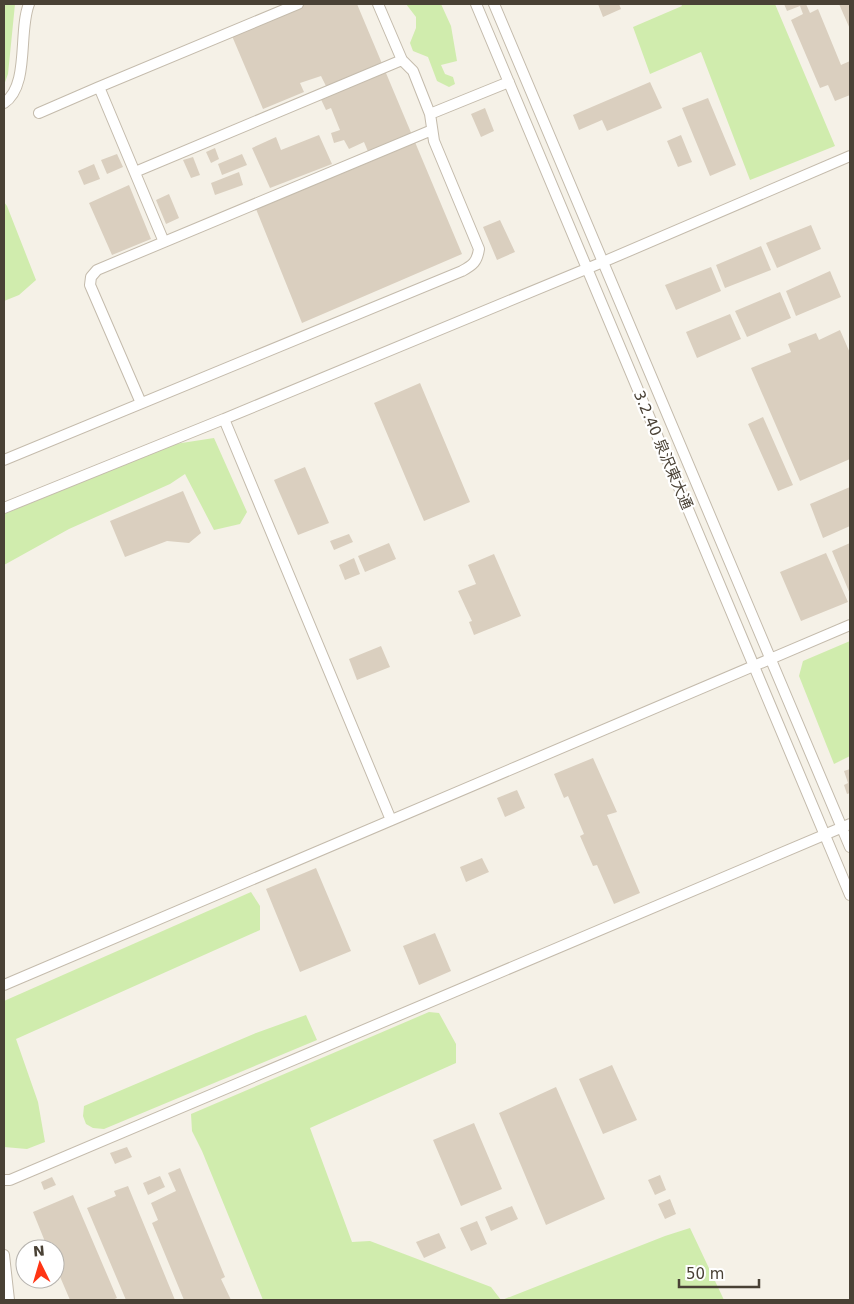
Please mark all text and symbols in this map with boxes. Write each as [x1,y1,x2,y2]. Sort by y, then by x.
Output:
street label: 3.2.40 泉沢東大通 [630,388,696,512]
north arrow [15,1239,65,1289]
text: N [32,1243,45,1260]
scale bar [679,1256,759,1288]
text: 50 m [686,1265,724,1283]

